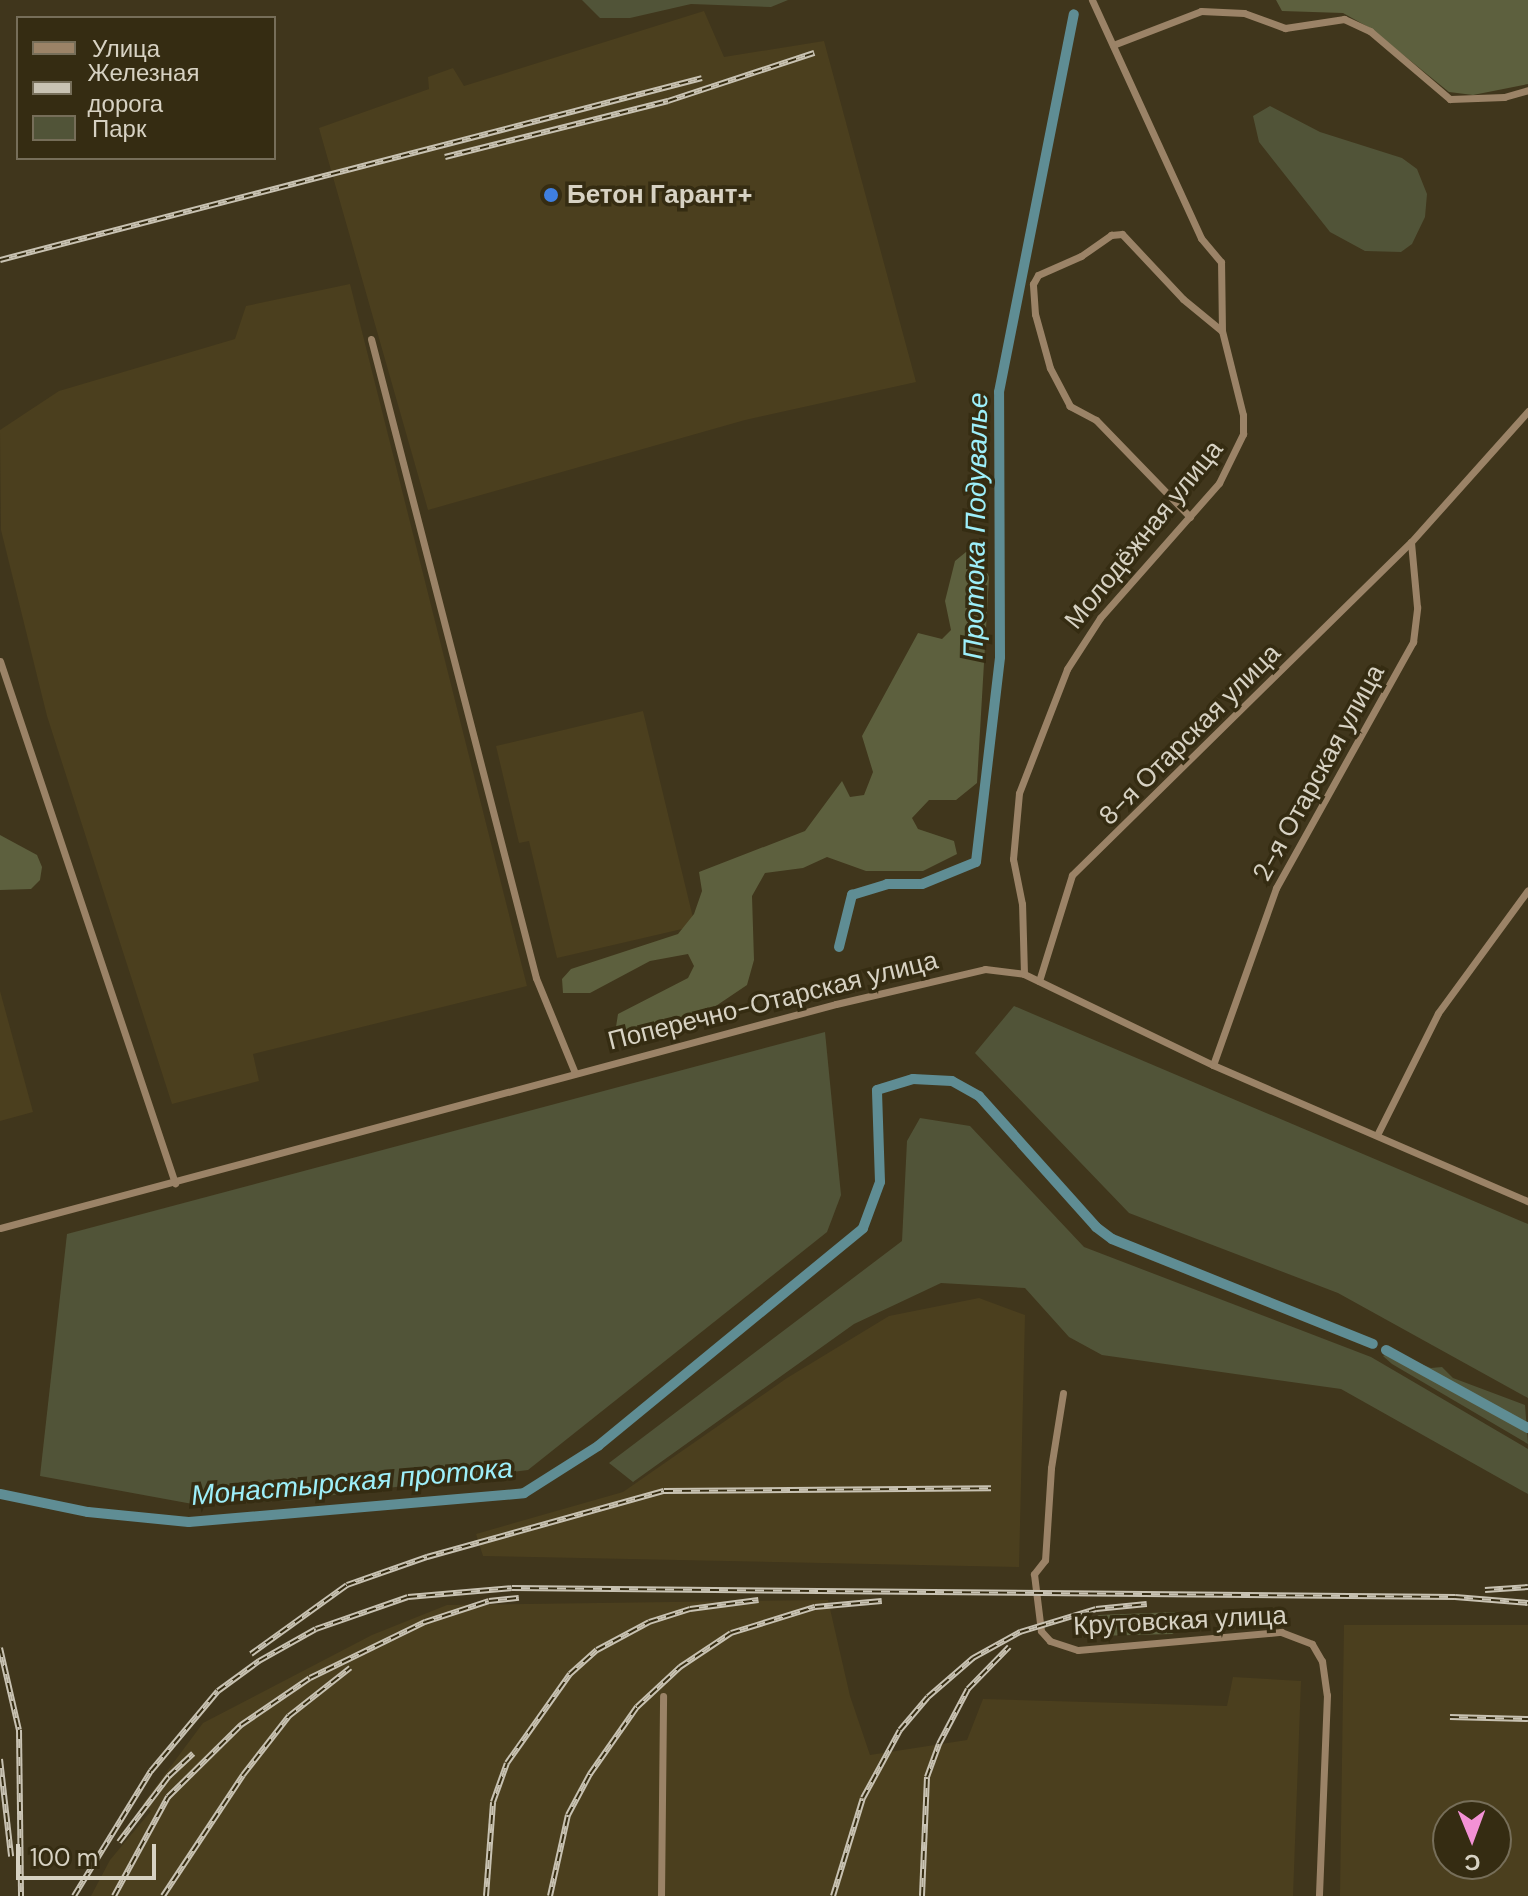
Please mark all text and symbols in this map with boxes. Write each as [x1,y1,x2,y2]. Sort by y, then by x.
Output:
legend [16,16,276,160]
text: Улица [92,33,160,64]
text: Железная дорога [88,57,199,119]
text: Парк [92,113,146,144]
place label: Бетон Гарант+ [567,179,753,211]
marker: Бетон Гарант+ [542,186,560,204]
water label: Протока Подувалье [957,392,995,660]
street label: Молодёжная улица [1058,434,1230,636]
street label: 8-я Отарская улица [1093,638,1287,832]
street label: 2-я Отарская улица [1247,659,1391,887]
street label: Поперечно-Отарская улица [605,945,941,1057]
water label: Монастырская протока [190,1451,514,1513]
street label: Крутовская улица [1072,1600,1288,1642]
north arrow [1432,1800,1512,1880]
scale bar [20,1828,160,1878]
text: 100 m [30,1842,98,1873]
text: С [1464,1848,1481,1877]

